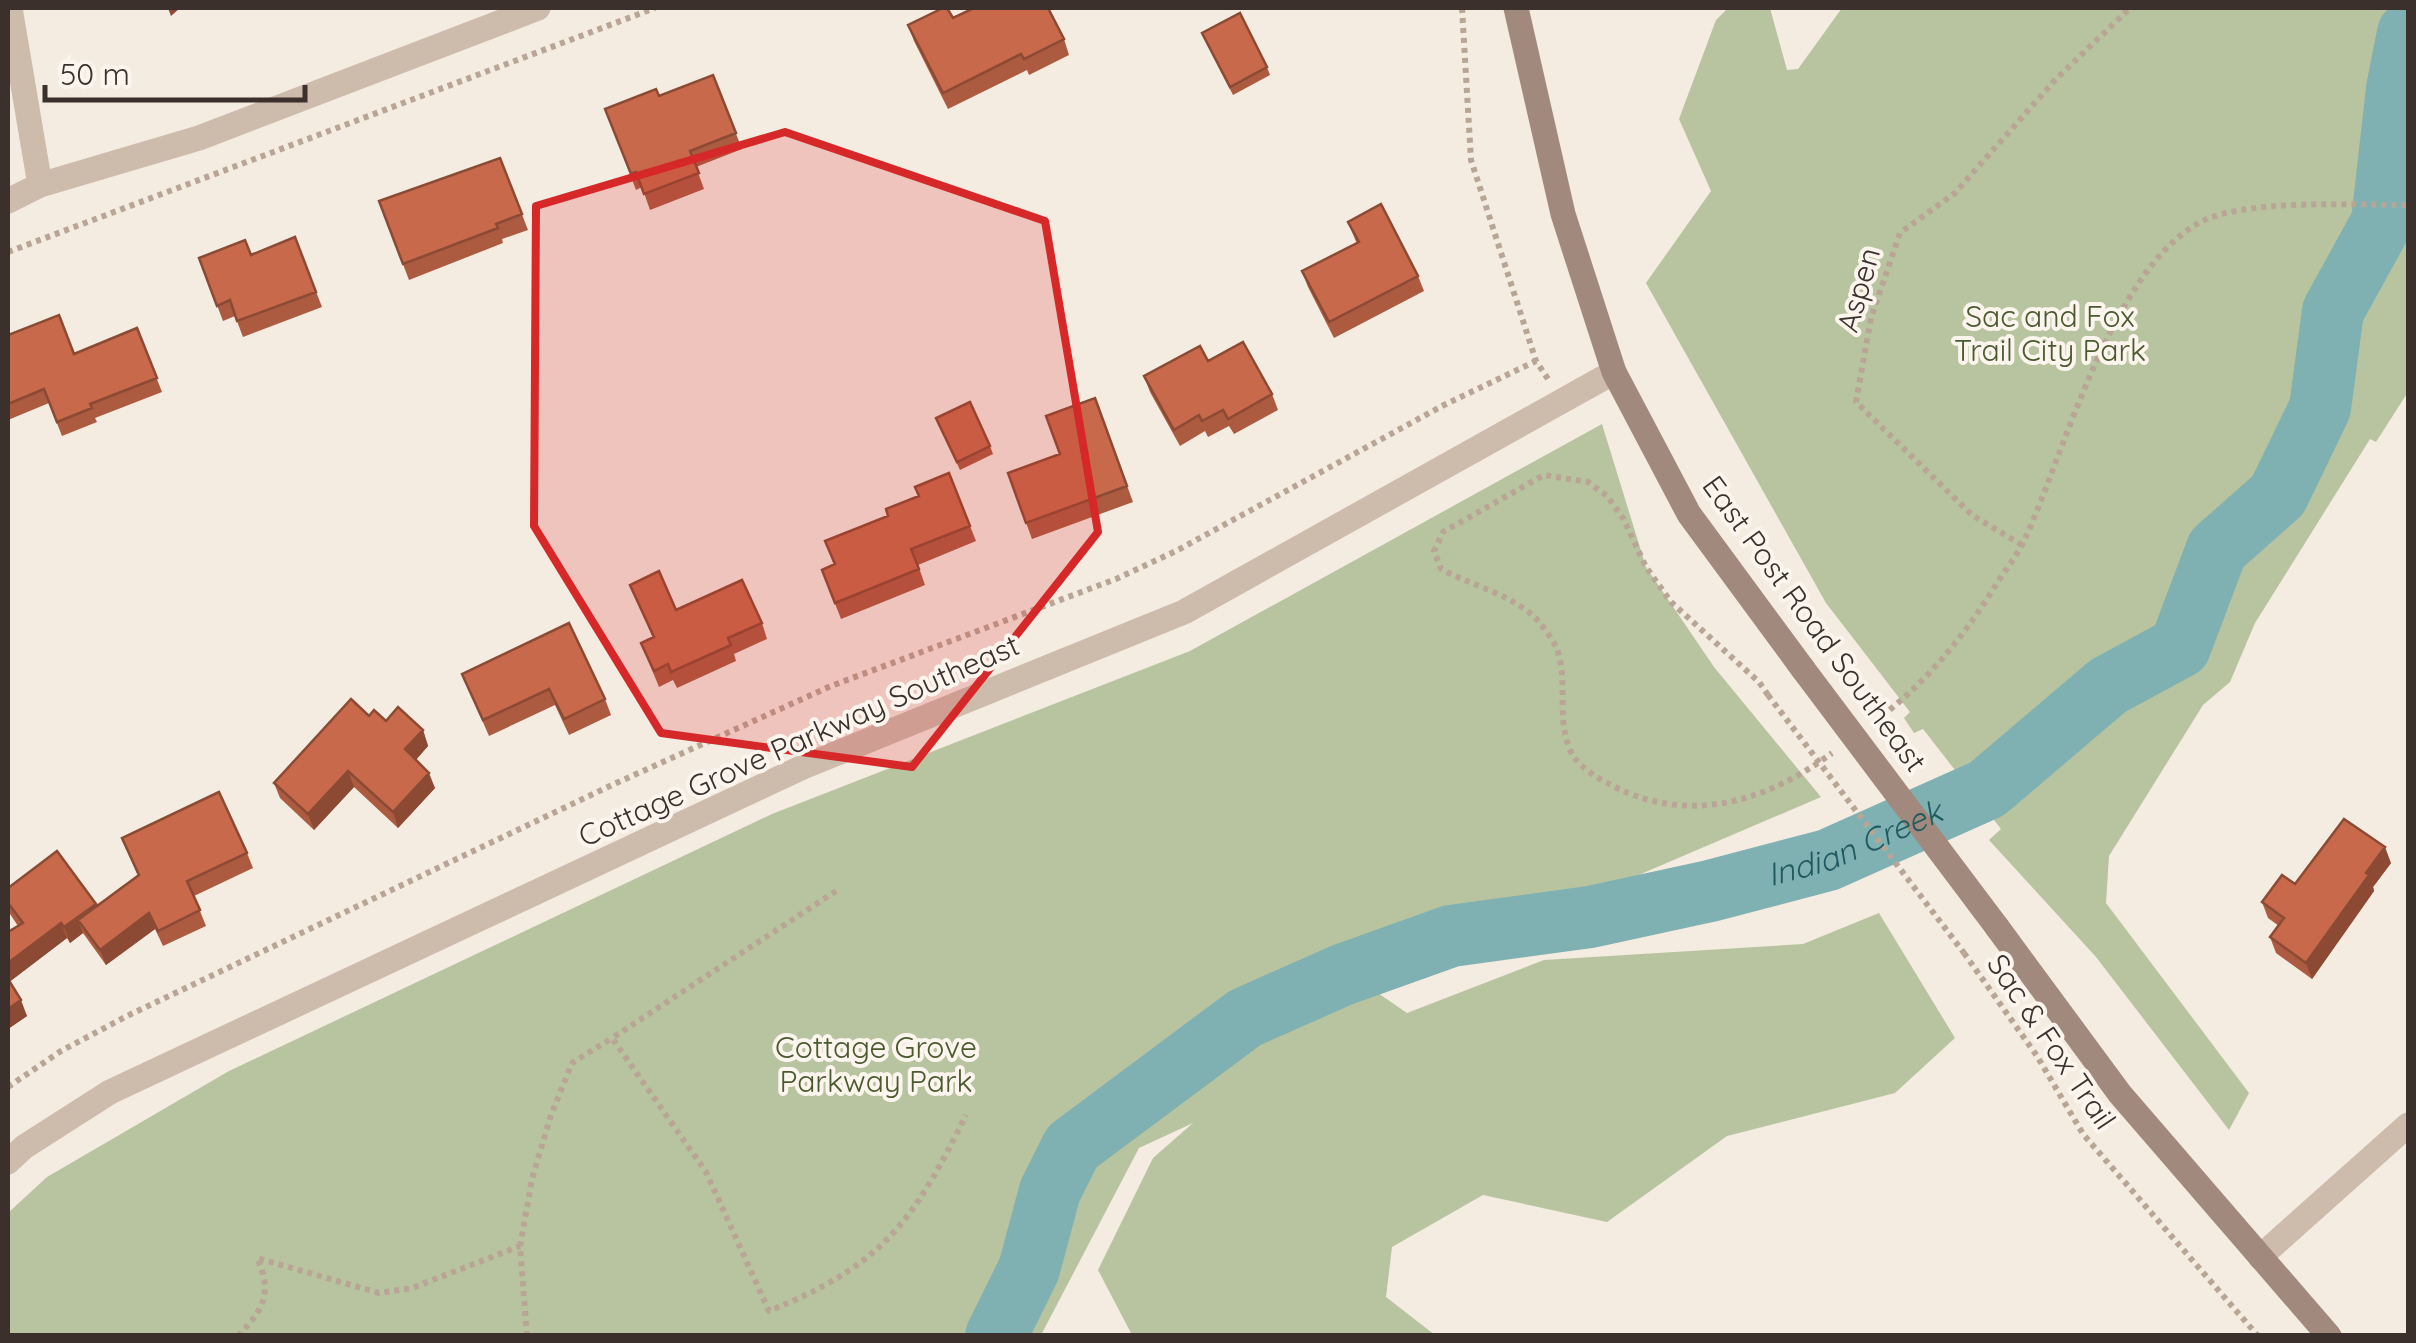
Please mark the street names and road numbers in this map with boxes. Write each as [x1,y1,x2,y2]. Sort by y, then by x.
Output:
street label: Aspen [1828,243,1888,336]
street label: East Post Road Southeast [1694,468,1935,779]
street label: Cottage Grove Parkway Southeast [572,625,1025,855]
street label: Sac & Fox Trail [1979,947,2124,1136]

